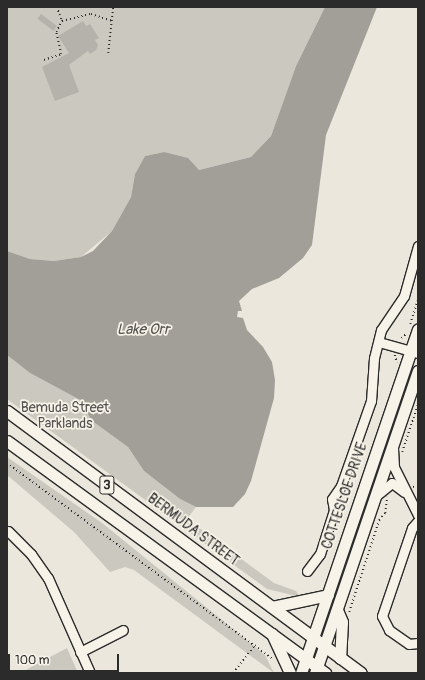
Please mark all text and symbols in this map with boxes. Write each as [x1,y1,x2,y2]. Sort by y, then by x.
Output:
water label: Lake Orr [117,321,169,339]
park label: Bemuda Street Parklands [21,400,109,432]
street label: COTTESLOE DRIVE [319,441,371,551]
road number: 3 [99,474,115,496]
street label: BERMUDA STREET [144,490,242,570]
scale bar [10,646,121,672]
text: 100 m [15,653,49,668]

